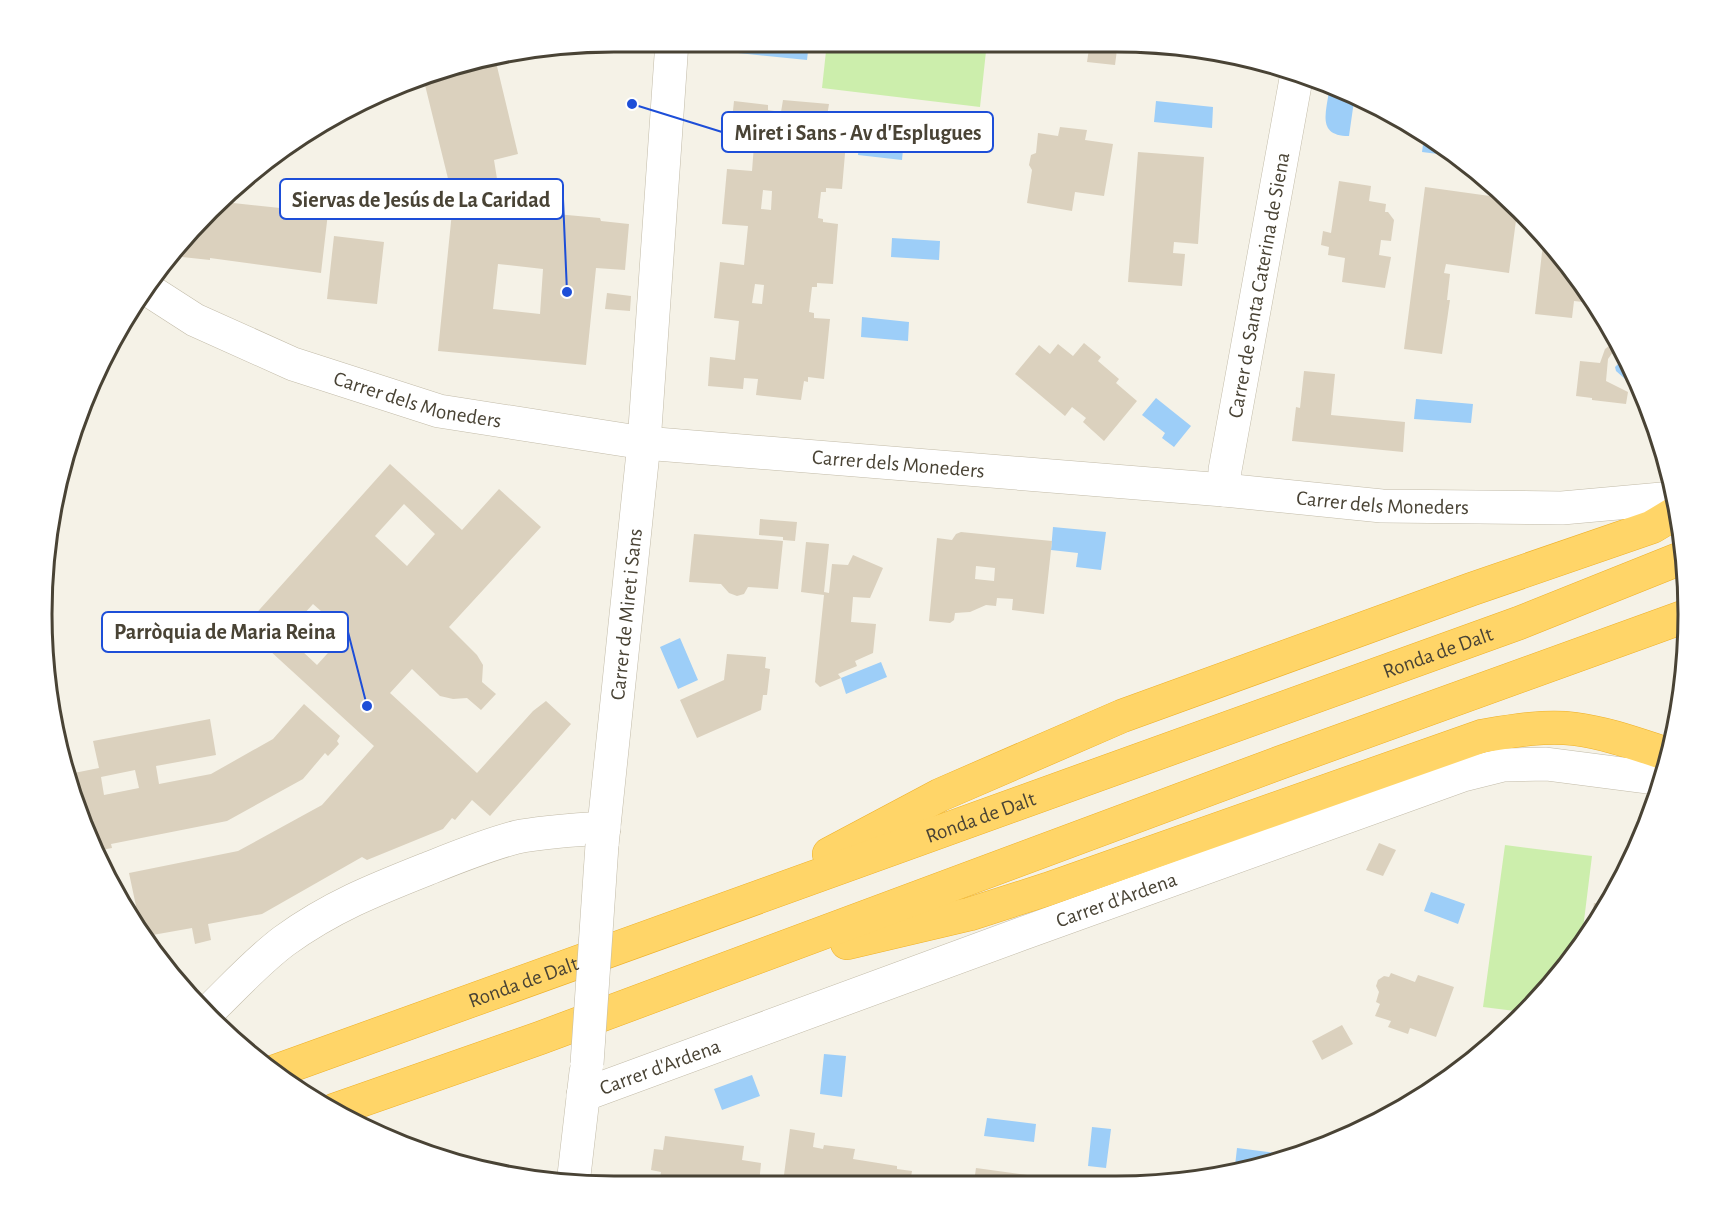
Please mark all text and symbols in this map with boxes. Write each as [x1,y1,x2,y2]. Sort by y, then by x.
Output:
callout: Miret i Sans - Av d'Esplugues [722,112,993,152]
text: Miret i Sans - Av d'Esplugues [734,122,982,144]
street label: Carrer de Santa Caterina de Siena [1225,150,1294,420]
callout: Siervas de Jesús de La Caridad [280,179,563,219]
text: Siervas de Jesús de La Caridad [292,189,551,211]
street label: Carrer dels Moneders [331,368,503,432]
street label: Carrer dels Moneders [811,447,985,482]
street label: Carrer dels Moneders [1295,487,1469,518]
street label: Carrer de Miret i Sans [607,527,646,701]
callout: Parròquia de Maria Reina [102,612,348,652]
text: Parròquia de Maria Reina [114,621,336,643]
street label: Ronda de Dalt [1380,623,1496,682]
street label: Ronda de Dalt [923,788,1039,847]
street label: Carrer d'Ardena [1053,869,1180,932]
street label: Ronda de Dalt [466,953,581,1012]
street label: Carrer d'Ardena [597,1035,724,1099]

